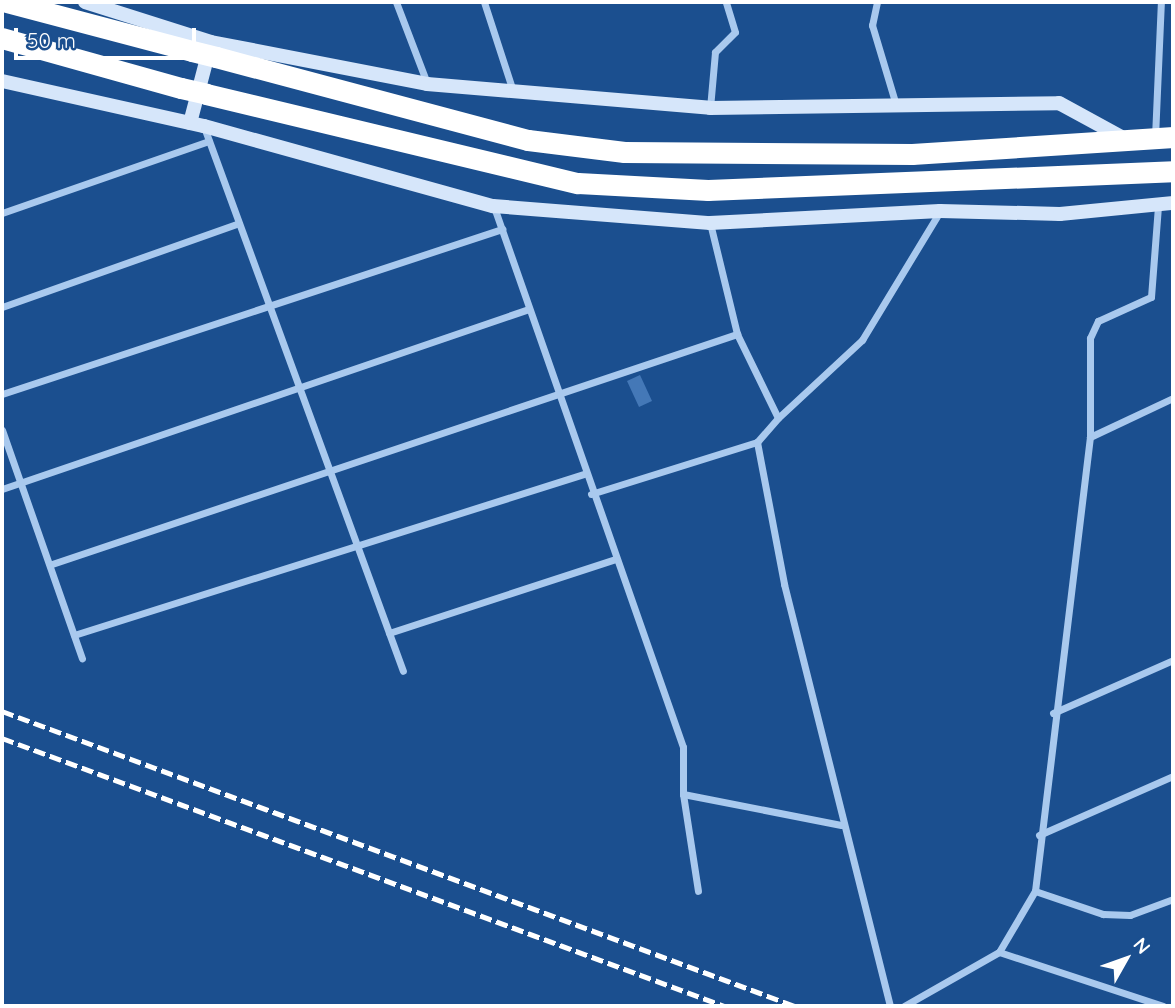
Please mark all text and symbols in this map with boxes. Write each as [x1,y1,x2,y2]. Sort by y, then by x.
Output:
scale bar [18,14,200,58]
text: 50 m [27,27,76,53]
north arrow [1091,924,1161,994]
text: N [1128,932,1156,959]

